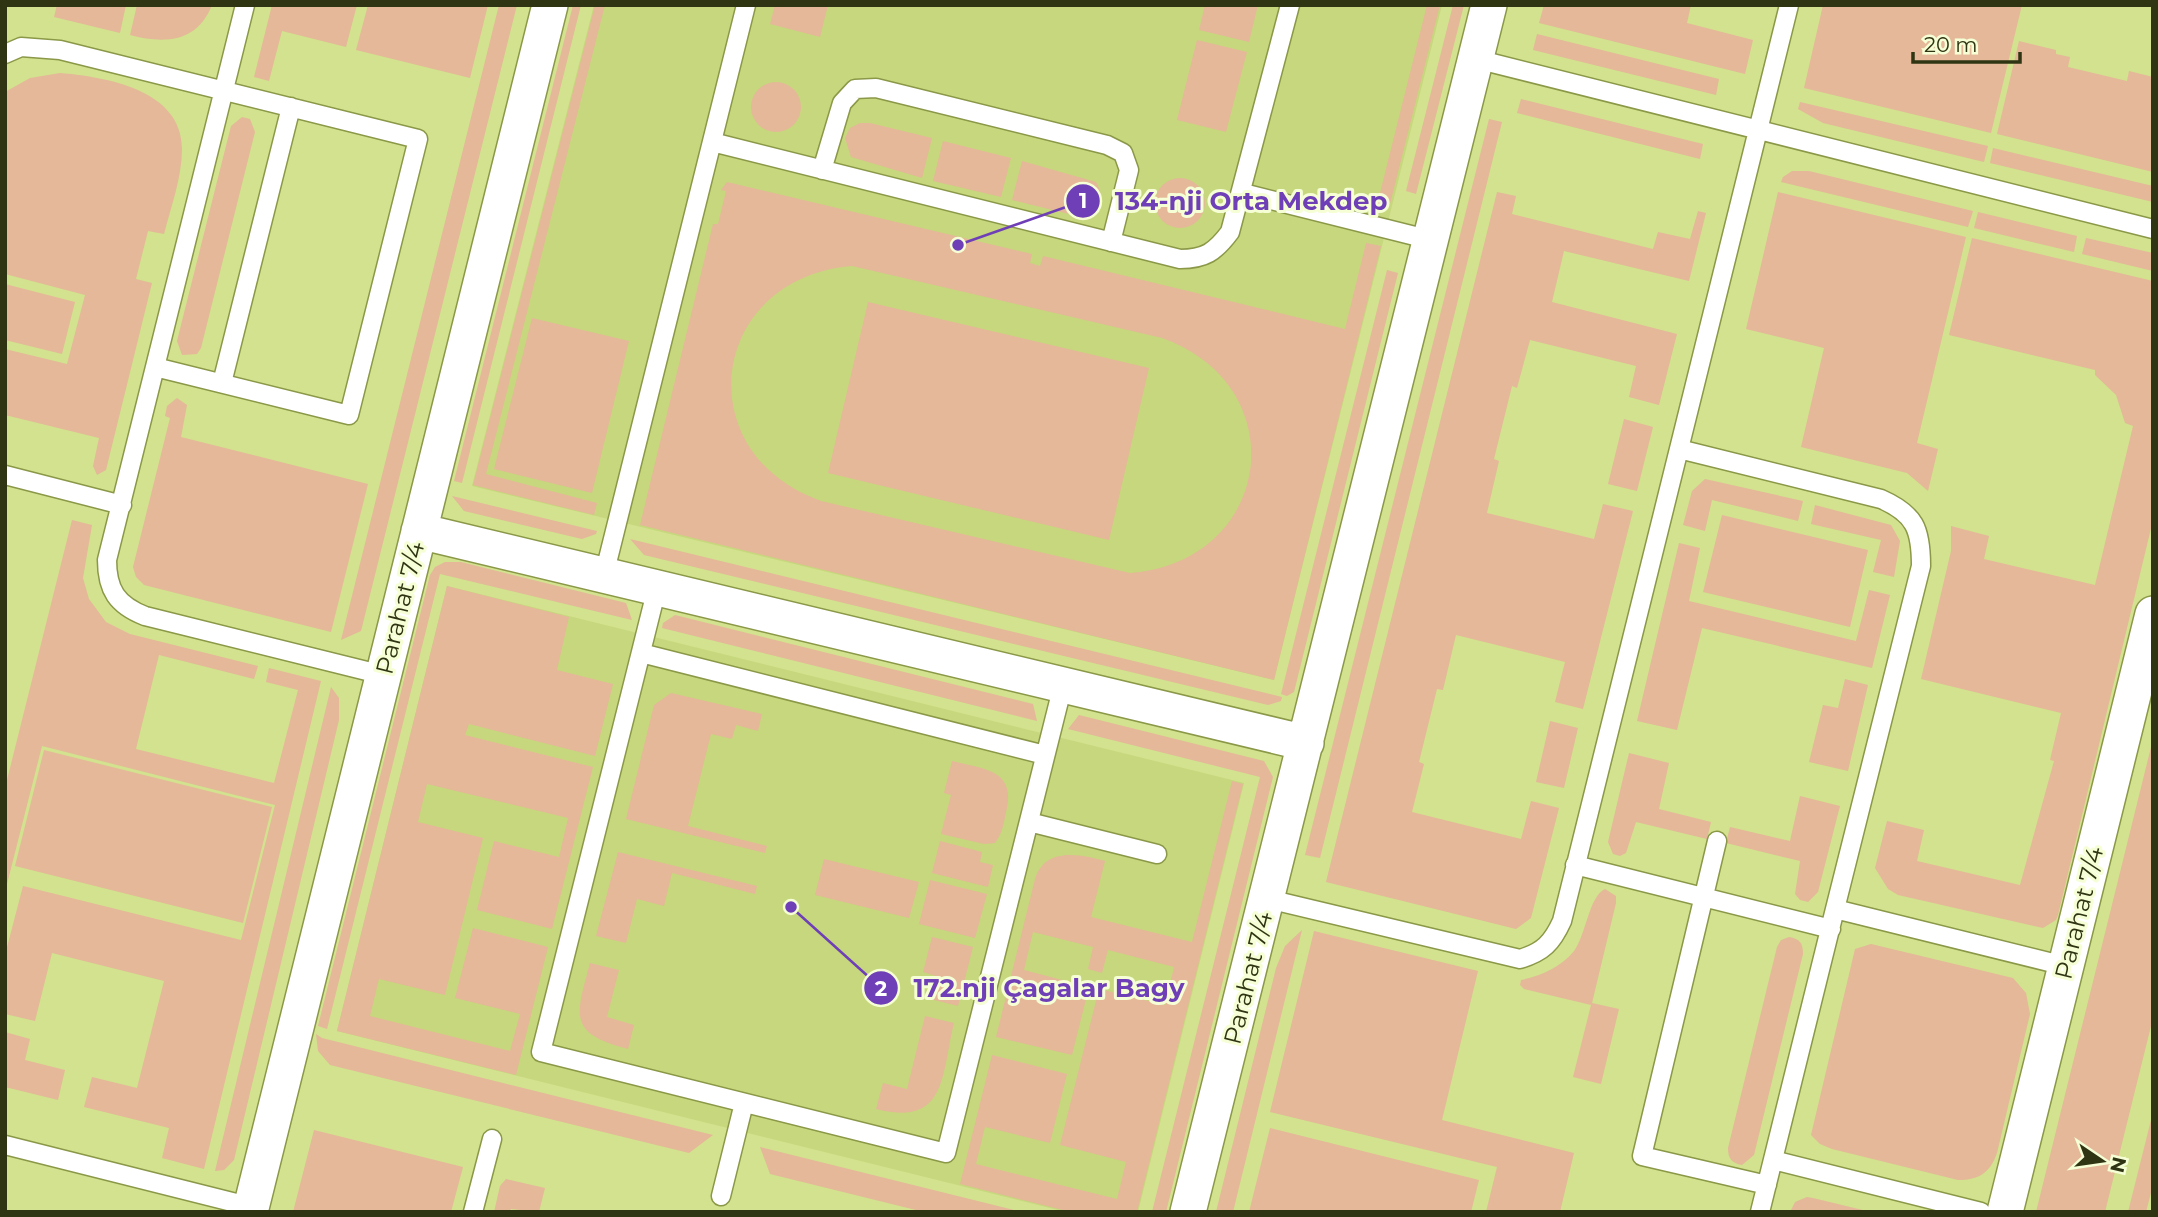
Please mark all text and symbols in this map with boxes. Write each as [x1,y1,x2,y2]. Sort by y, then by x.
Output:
scale bar [1913,21,2020,65]
text: 20 m [1924,32,1978,57]
callout: 134-nji Orta Mekdep [1066,177,1401,224]
text: 134-nji Orta Mekdep [1115,185,1387,217]
text: 1 [1079,188,1087,213]
street label: Parahat 7/4 [370,539,431,677]
street label: Parahat 7/4 [2049,844,2110,982]
street label: Parahat 7/4 [1218,909,1279,1047]
callout: 172.nji Çagalar Bagy [864,965,1198,1012]
text: 172.nji Çagalar Bagy [913,972,1185,1004]
text: 2 [875,976,887,1001]
north arrow [2067,1126,2137,1196]
text: N [2105,1155,2131,1175]

